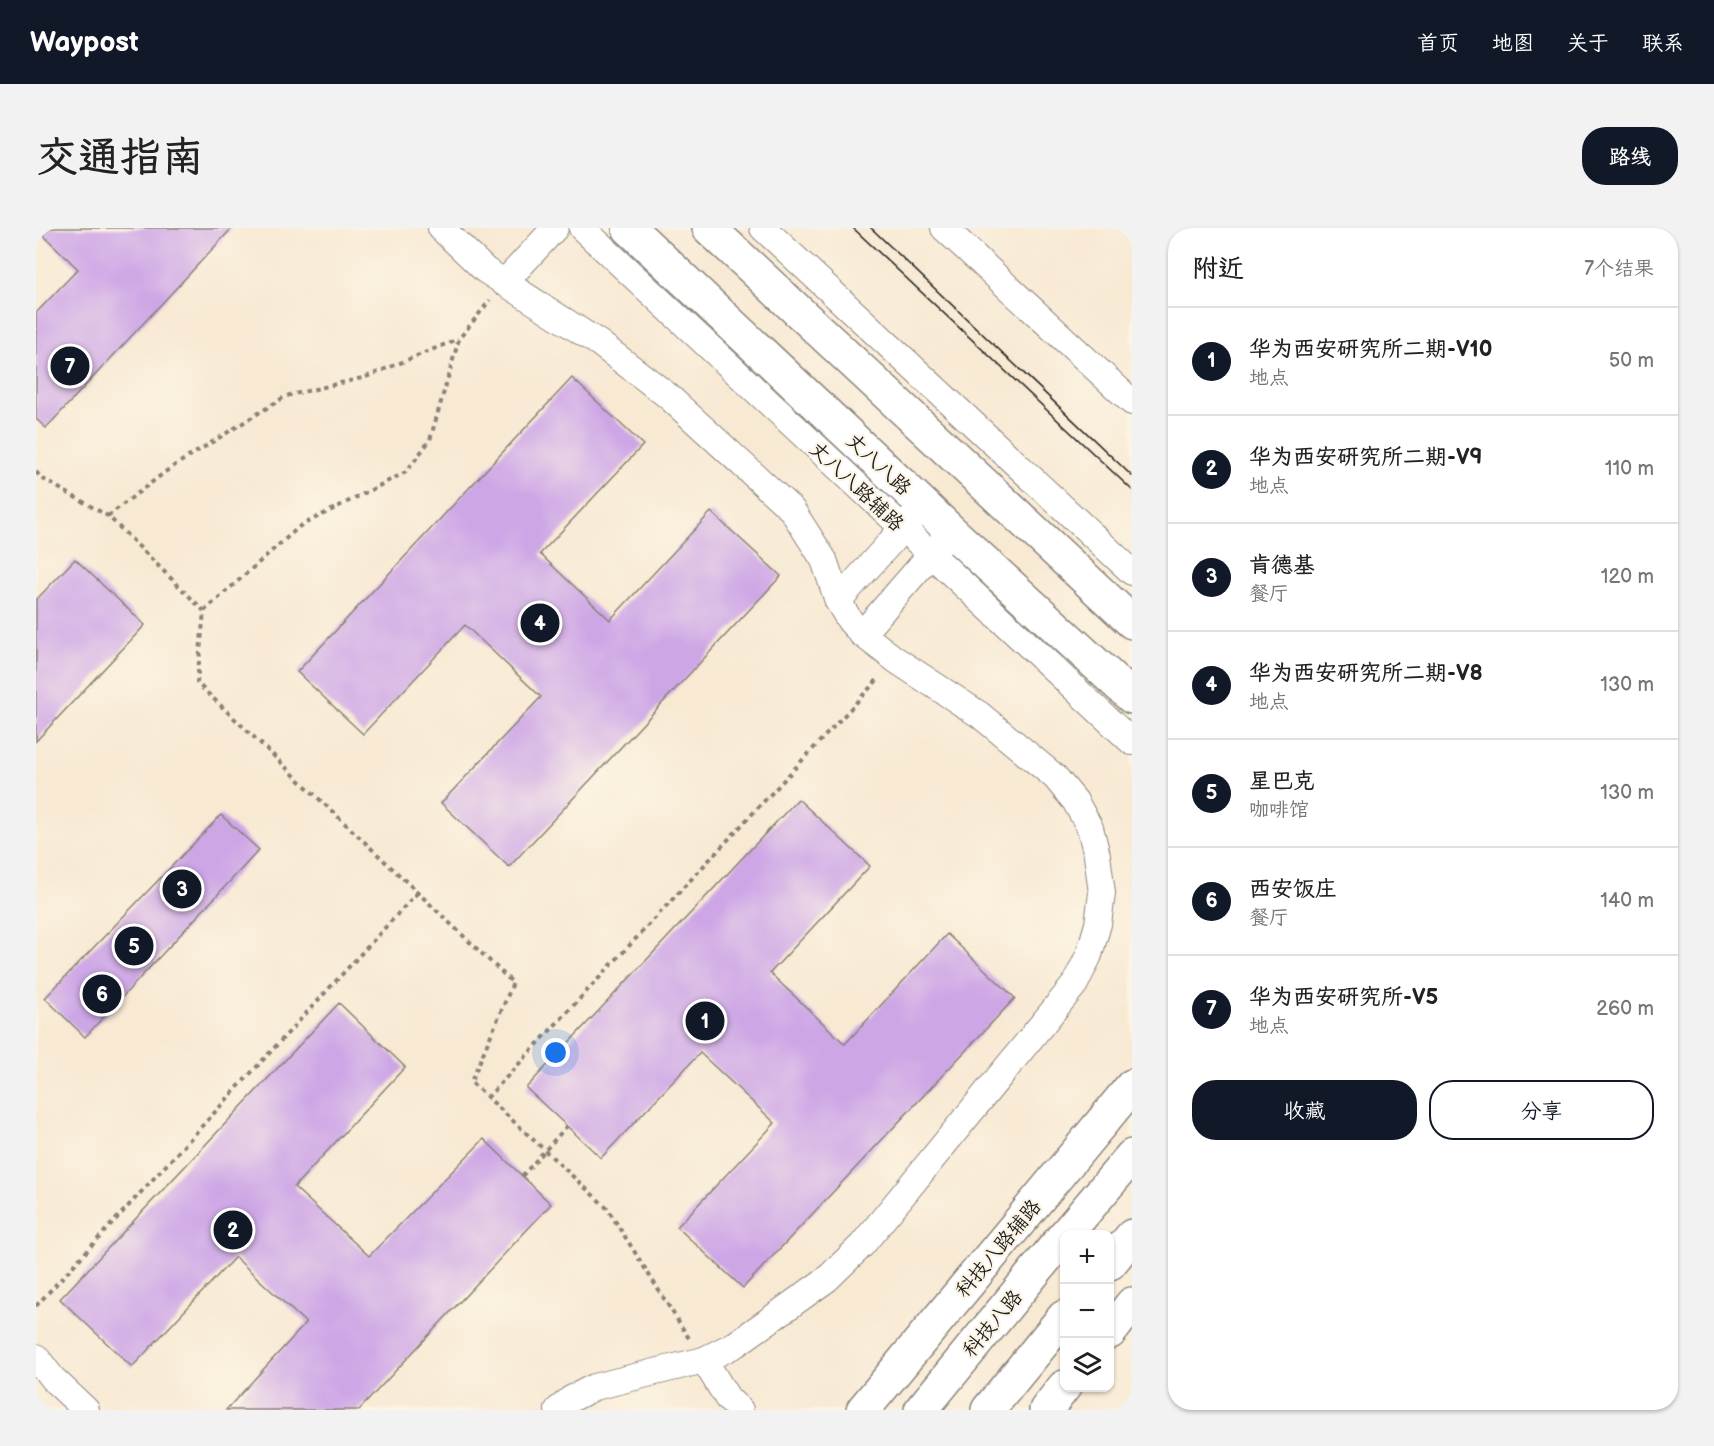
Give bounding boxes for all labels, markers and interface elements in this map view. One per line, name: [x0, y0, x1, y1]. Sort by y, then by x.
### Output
text: Waypost: [30, 26, 139, 59]
text: 首页: [1417, 31, 1459, 56]
text: 地图: [1492, 31, 1534, 56]
text: 关于: [1567, 31, 1609, 56]
text: 联系: [1642, 31, 1684, 56]
button: 路线: [1582, 127, 1678, 185]
text: 交通指南: [36, 133, 204, 184]
text: 附近: [1192, 254, 1244, 285]
text: 7个结果: [1584, 257, 1654, 281]
text: 华为西安研究所二期-V10: [1249, 336, 1493, 363]
pin: 7: [51, 344, 90, 388]
text: 1: [1207, 349, 1216, 373]
text: 50 m: [1609, 349, 1654, 373]
text: 地点: [1249, 366, 1289, 390]
street label: 丈八八路: [841, 429, 916, 501]
street label: 丈八八路辅路: [804, 437, 909, 537]
text: 华为西安研究所二期-V9: [1249, 444, 1482, 471]
text: 2: [1206, 457, 1217, 481]
text: 110 m: [1605, 457, 1654, 481]
text: 地点: [1249, 474, 1289, 498]
text: 肯德基: [1249, 552, 1315, 579]
text: 3: [1206, 565, 1217, 589]
text: 120 m: [1601, 565, 1654, 589]
text: 餐厅: [1249, 582, 1289, 606]
pin: 4: [520, 600, 560, 646]
text: 华为西安研究所二期-V8: [1249, 660, 1483, 687]
text: 4: [1206, 673, 1217, 697]
text: 130 m: [1600, 673, 1654, 697]
text: 地点: [1249, 690, 1289, 714]
text: 星巴克: [1249, 768, 1315, 795]
text: 5: [1206, 781, 1217, 805]
text: 130 m: [1600, 781, 1654, 805]
text: 咖啡馆: [1249, 798, 1309, 822]
pin: 3: [162, 866, 202, 912]
text: 西安饭庄: [1249, 876, 1337, 903]
text: 6: [1205, 889, 1218, 913]
text: 140 m: [1600, 889, 1654, 913]
text: 餐厅: [1249, 906, 1289, 930]
pin: 5: [114, 924, 154, 968]
pin: 6: [82, 972, 122, 1017]
text: 华为西安研究所-V5: [1249, 984, 1438, 1011]
text: 7: [1206, 997, 1217, 1021]
text: 260 m: [1596, 997, 1654, 1021]
pin: 1: [686, 998, 724, 1044]
text: 地点: [1249, 1014, 1289, 1038]
your location: [541, 1038, 570, 1067]
button: 收藏: [1192, 1080, 1417, 1140]
button: 分享: [1429, 1080, 1654, 1140]
street label: 科技八路辅路: [951, 1194, 1047, 1302]
pin: 2: [214, 1208, 252, 1252]
map controls: [1060, 1230, 1114, 1392]
button: +: [1060, 1230, 1114, 1284]
button: −: [1060, 1284, 1114, 1338]
street label: 科技八路: [958, 1285, 1028, 1362]
button: layers: [1060, 1338, 1114, 1392]

